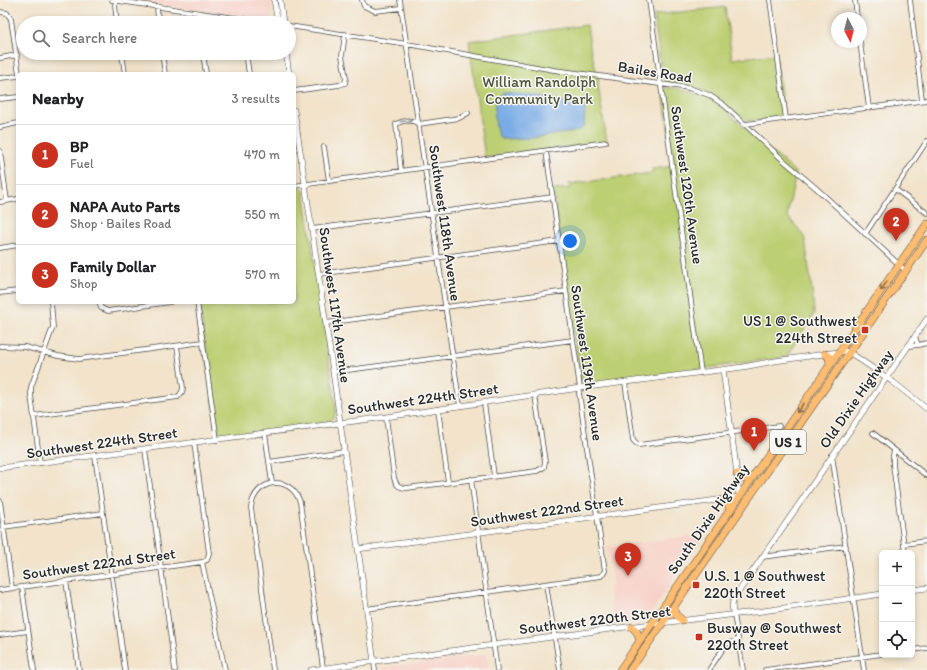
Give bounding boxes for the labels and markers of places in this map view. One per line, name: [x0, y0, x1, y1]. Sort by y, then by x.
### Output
pin: 2: [883, 208, 909, 241]
place label: US 1 @ Southwest 224th Street: [743, 312, 857, 347]
marker: US 1 @ Southwest 224th Street: [860, 325, 870, 335]
pin: 1: [741, 418, 767, 451]
pin: 3: [615, 543, 641, 576]
place label: U.S. 1 @ Southwest 220th Street: [704, 567, 826, 602]
marker: U.S. 1 @ Southwest 220th Street: [691, 580, 701, 590]
place label: Busway @ Southwest 220th Street: [707, 619, 842, 654]
marker: Busway @ Southwest 220th Street: [694, 632, 704, 642]

